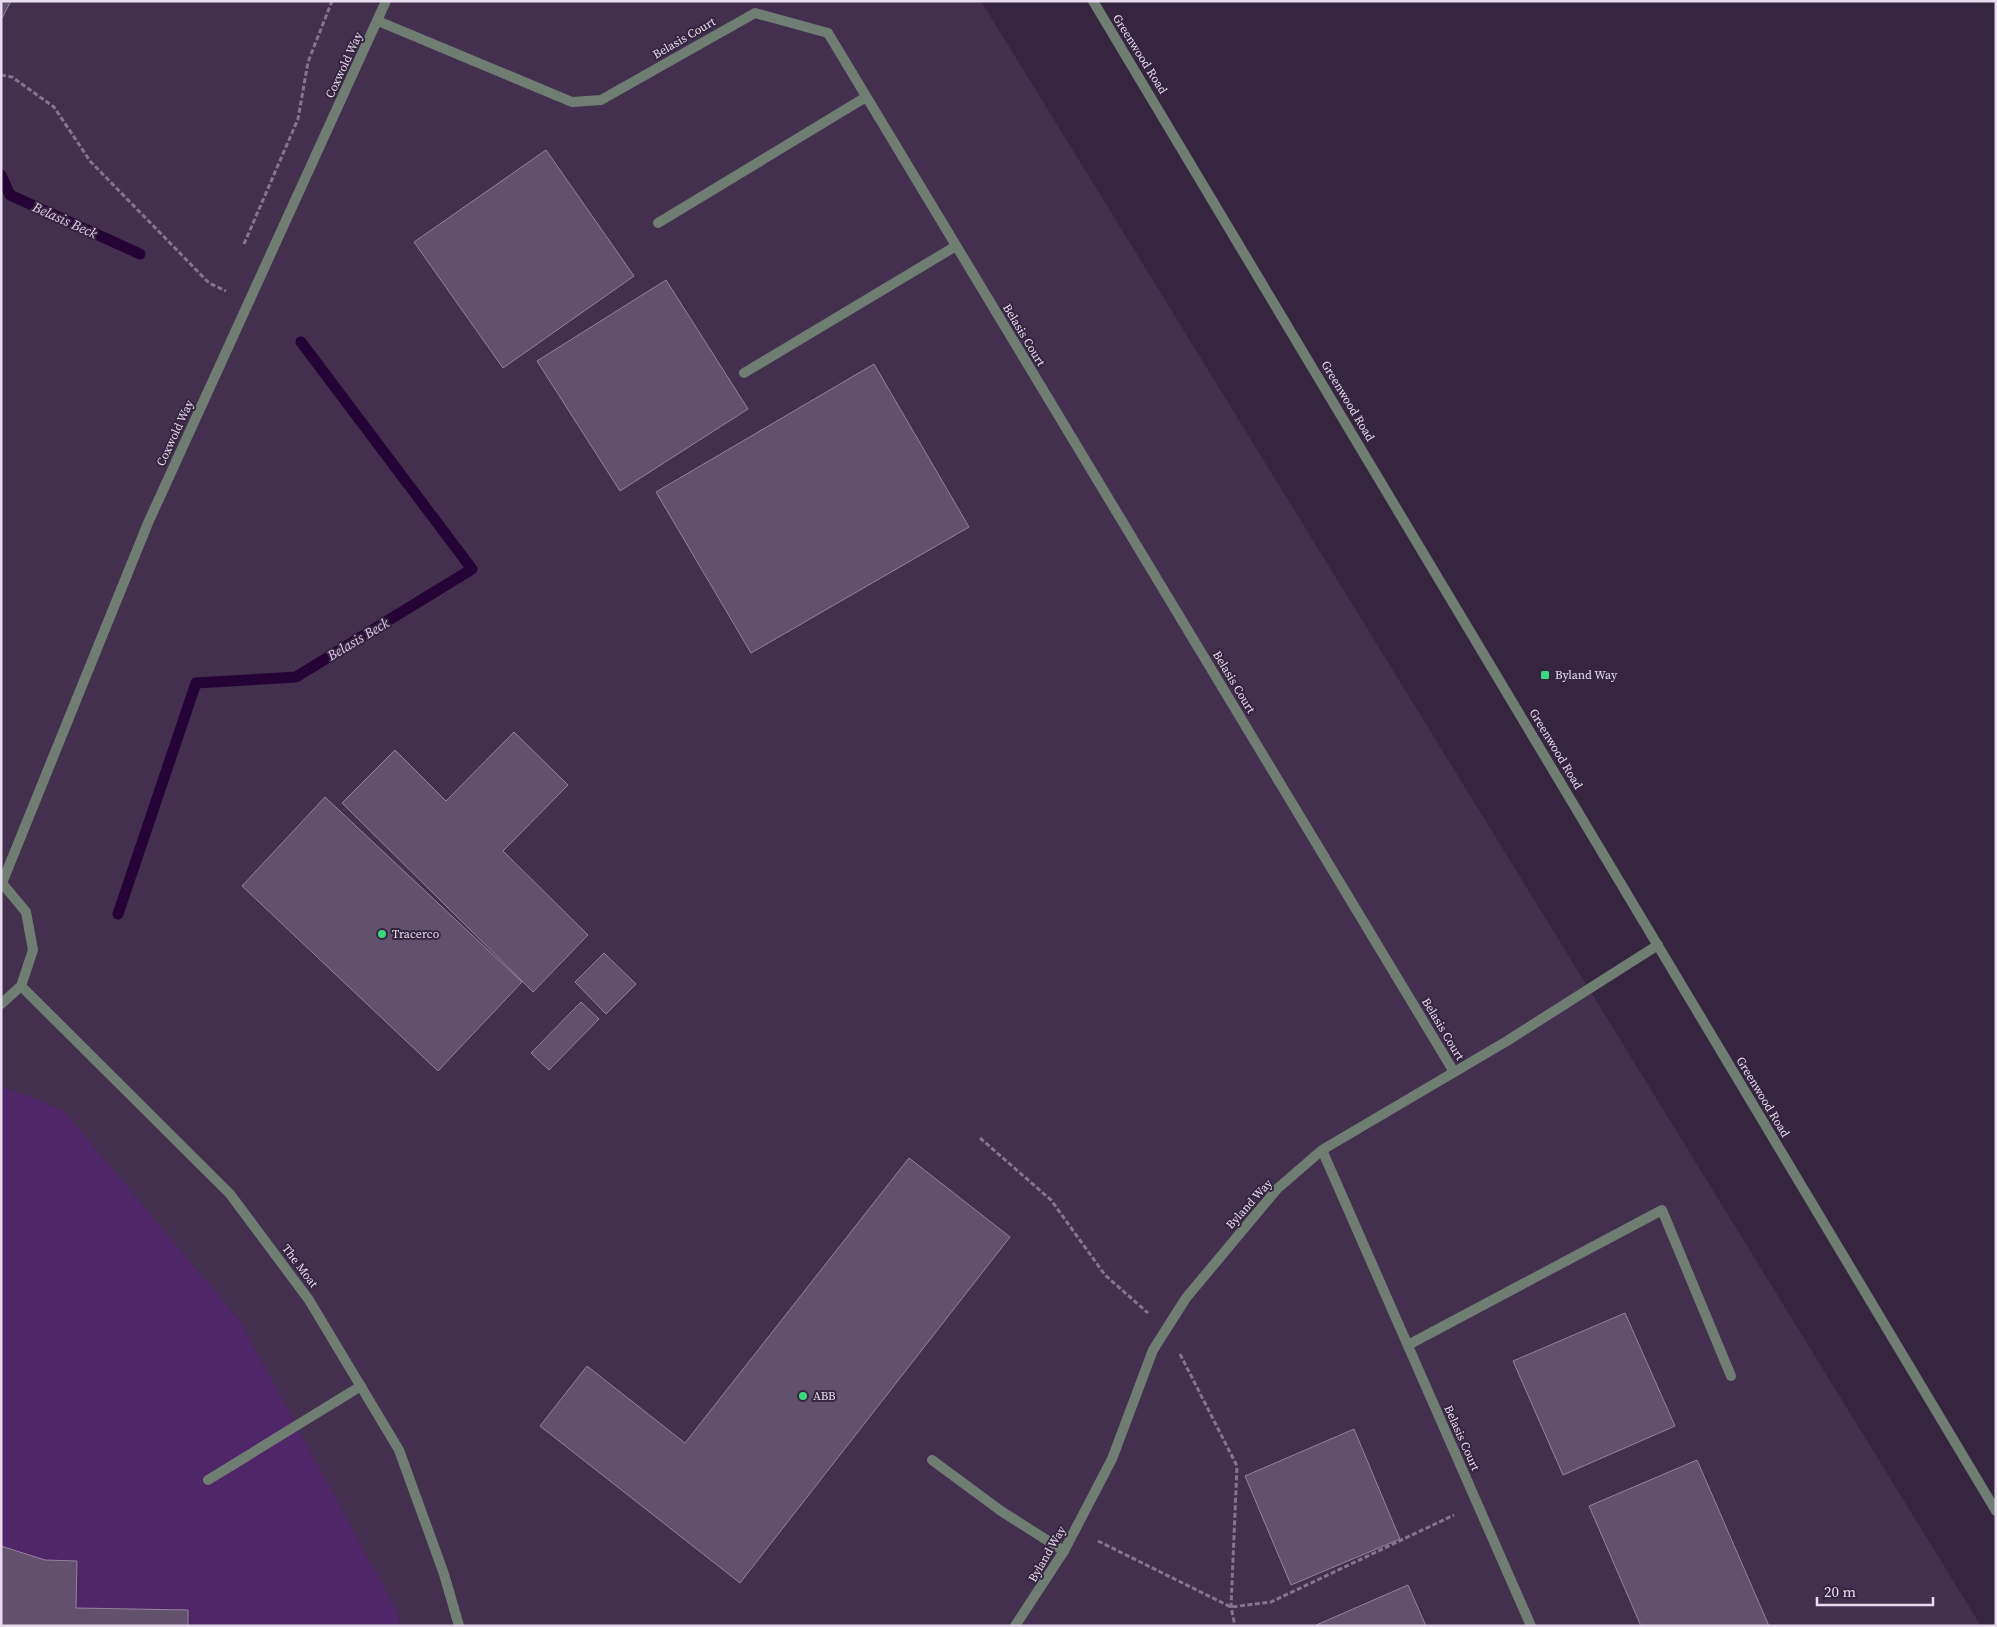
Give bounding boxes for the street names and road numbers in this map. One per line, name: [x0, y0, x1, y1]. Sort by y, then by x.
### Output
street label: Greenwood Road: [1109, 11, 1171, 97]
street label: Belasis Court: [650, 13, 718, 62]
street label: Coxwold Way: [322, 29, 367, 101]
street label: Belasis Court: [999, 301, 1049, 369]
street label: Greenwood Road: [1318, 358, 1378, 444]
street label: Coxwold Way: [153, 397, 198, 469]
street label: Belasis Court: [1209, 648, 1259, 716]
street label: Greenwood Road: [1526, 706, 1586, 792]
street label: Belasis Court: [1418, 995, 1468, 1063]
street label: Greenwood Road: [1733, 1054, 1793, 1140]
street label: Byland Way: [1222, 1175, 1276, 1232]
street label: The Moat: [278, 1241, 322, 1291]
street label: Belasis Court: [1440, 1403, 1484, 1473]
street label: Byland Way: [1025, 1522, 1070, 1585]

